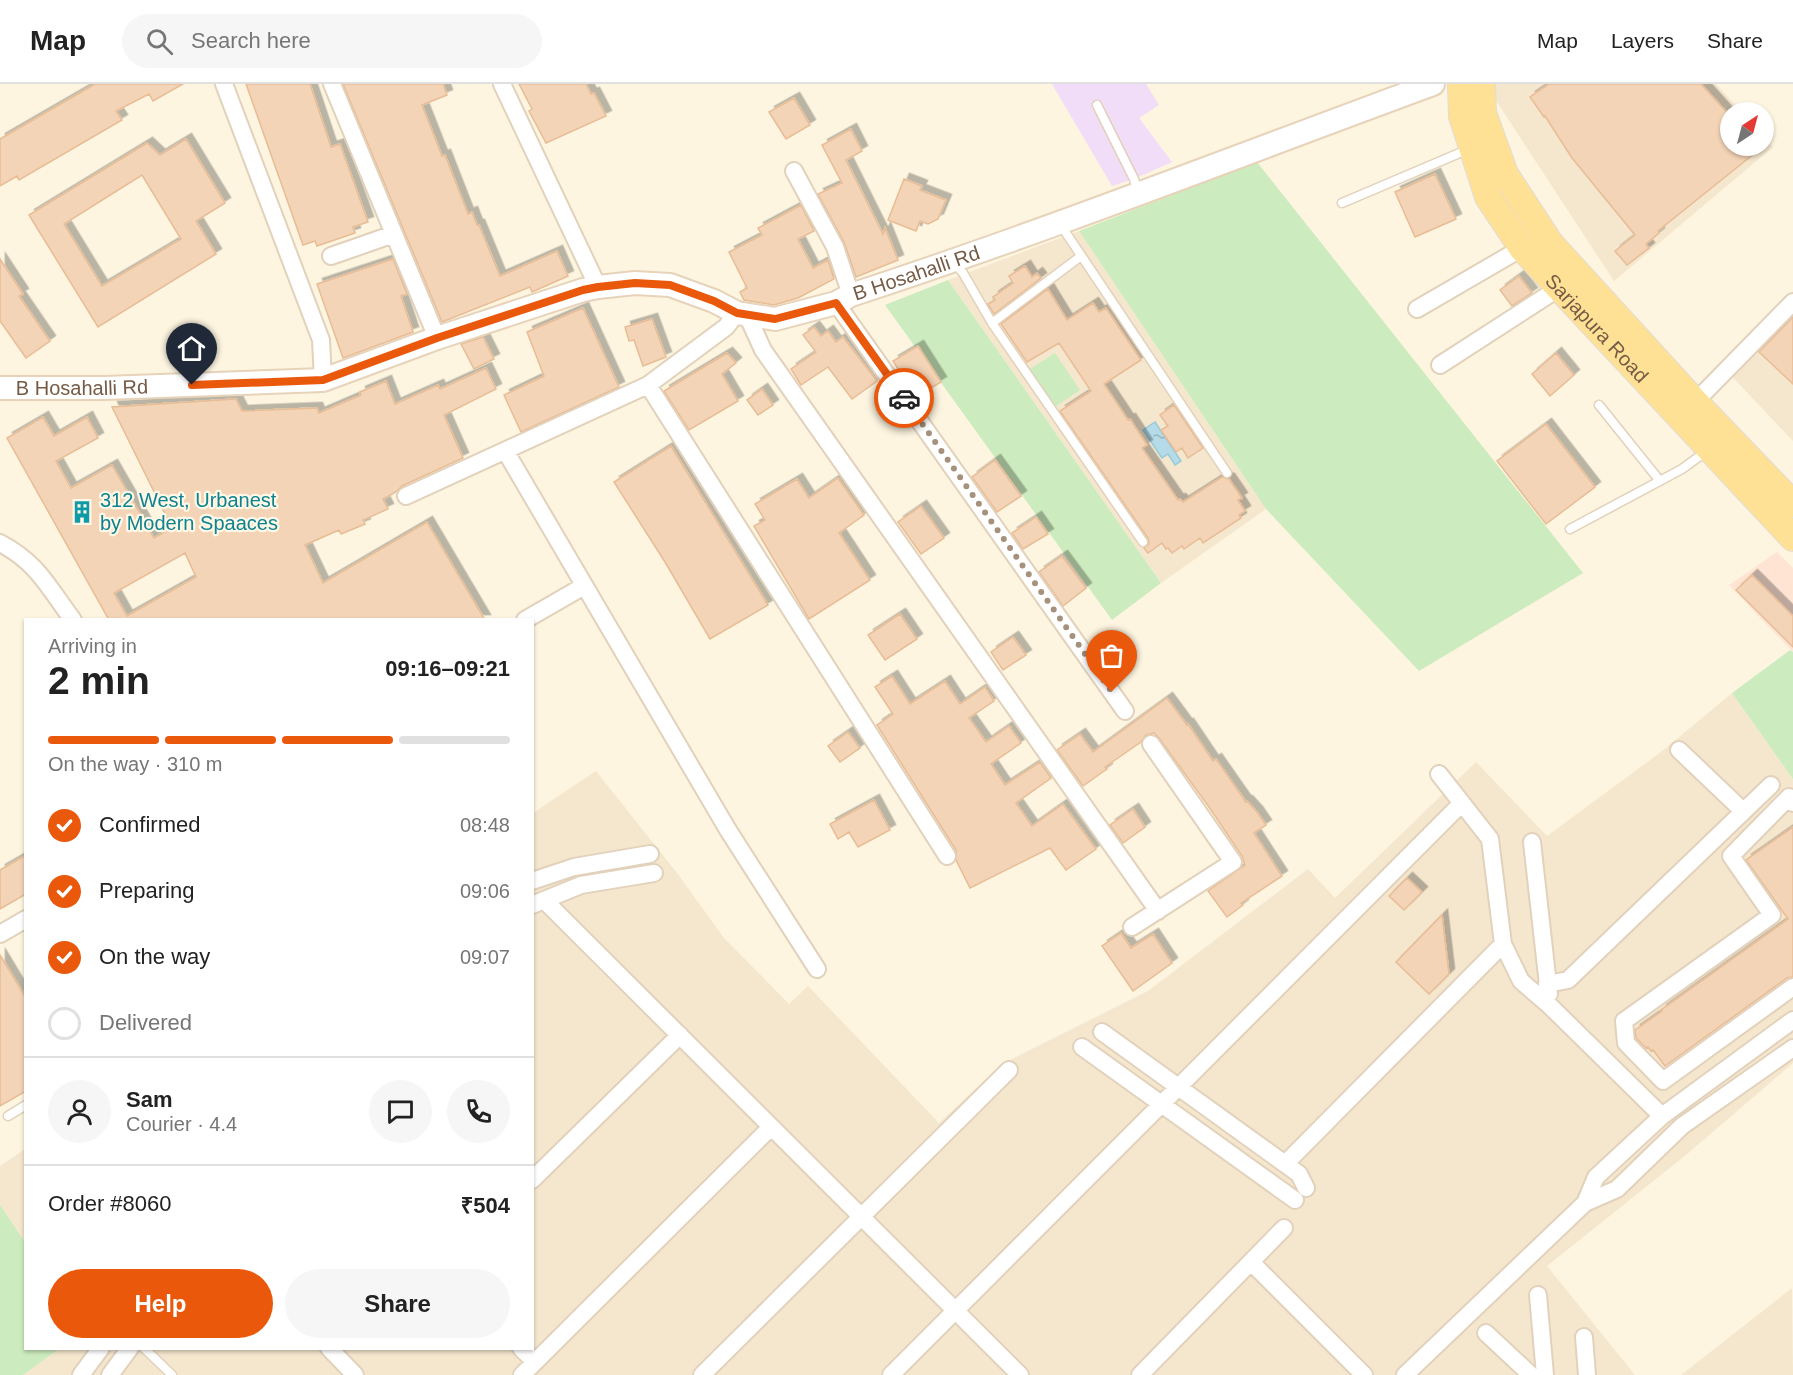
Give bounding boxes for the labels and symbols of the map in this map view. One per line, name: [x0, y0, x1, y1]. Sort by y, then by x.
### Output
north arrow: [1720, 102, 1774, 156]
street label: B Hosahalli Rd: [850, 241, 982, 305]
street label: Sarjapura Road: [1541, 269, 1653, 387]
pin: [166, 323, 217, 385]
courier: [874, 368, 934, 428]
street label: B Hosahalli Rd: [16, 375, 149, 399]
place label: 312 West, Urbanest by Modern Spaaces: [100, 489, 278, 534]
building icon: 312 West, Urbanest by Modern Spaaces: [69, 499, 95, 525]
pin: [1086, 630, 1137, 692]

